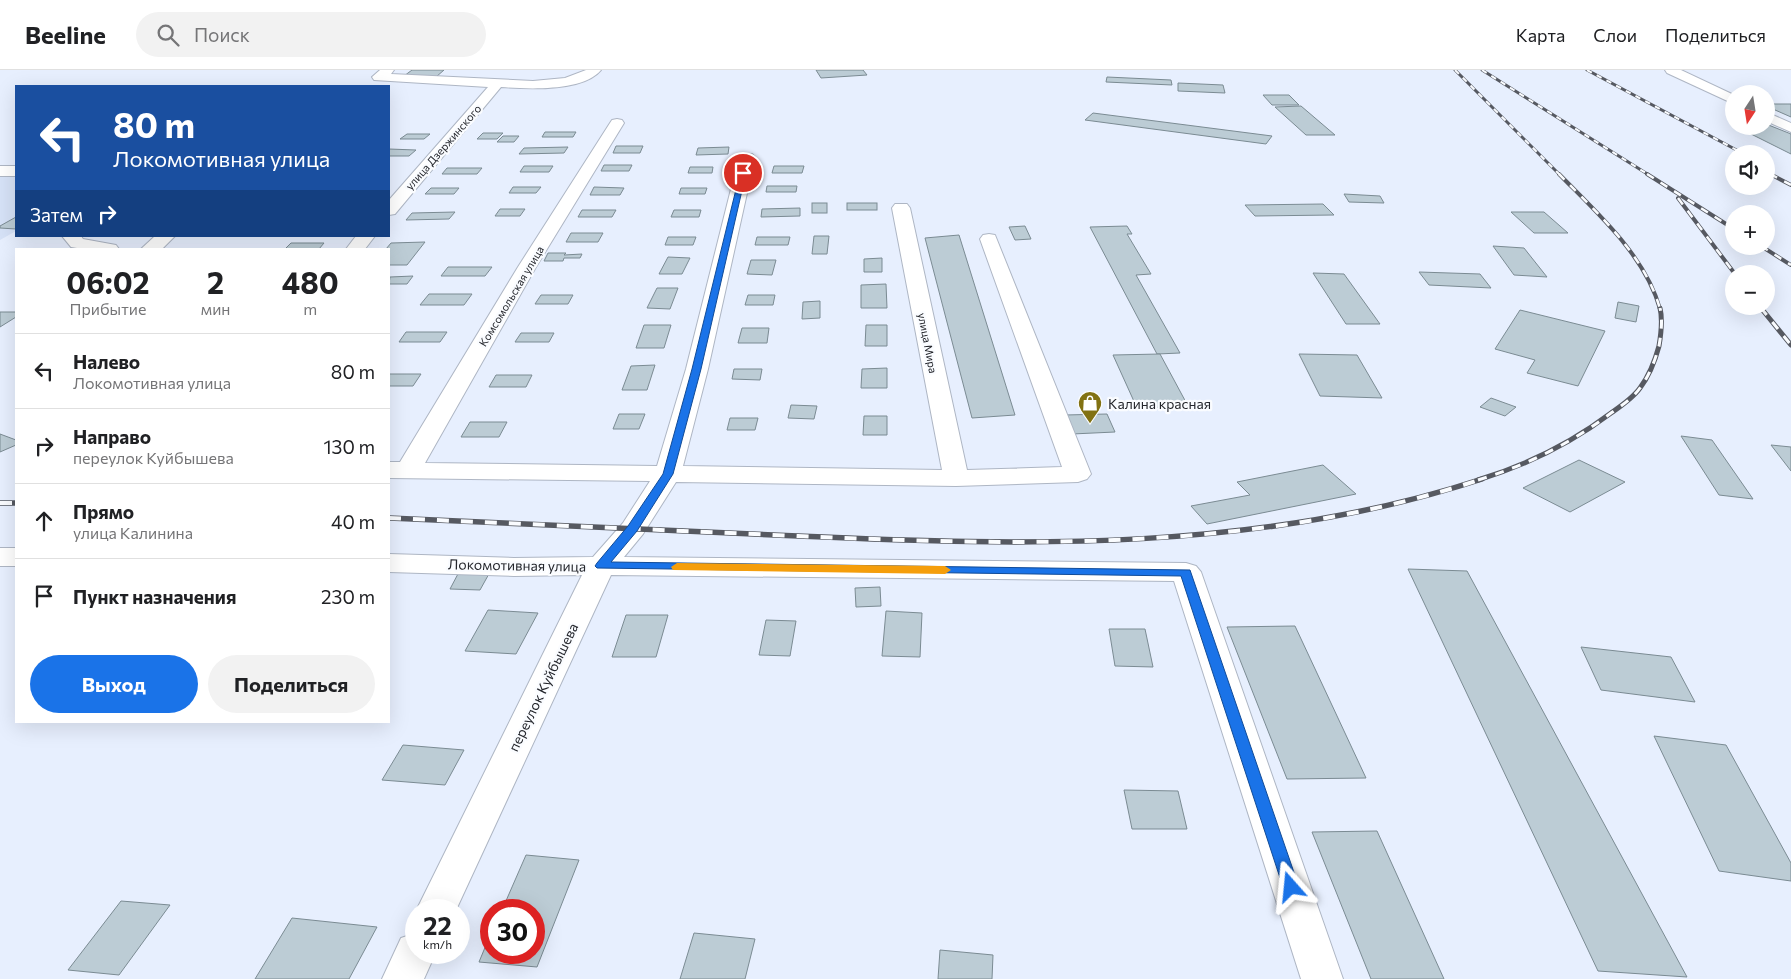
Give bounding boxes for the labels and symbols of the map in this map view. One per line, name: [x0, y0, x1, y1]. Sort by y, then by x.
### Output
north arrow: [1725, 85, 1775, 135]
street label: улица Дзержинского: [403, 102, 484, 192]
pin: [722, 152, 764, 194]
street label: Комсомольская улица: [476, 244, 546, 348]
street label: улица Мира: [916, 312, 940, 374]
shop icon: Калина красная: [1077, 390, 1103, 424]
place label: Калина красная: [1108, 395, 1211, 412]
street label: Локомотивная улица: [448, 555, 586, 575]
street label: переулок Куйбышева: [505, 620, 581, 754]
position arrow: [1264, 860, 1316, 912]
speed limit sign: 30: [480, 899, 545, 964]

